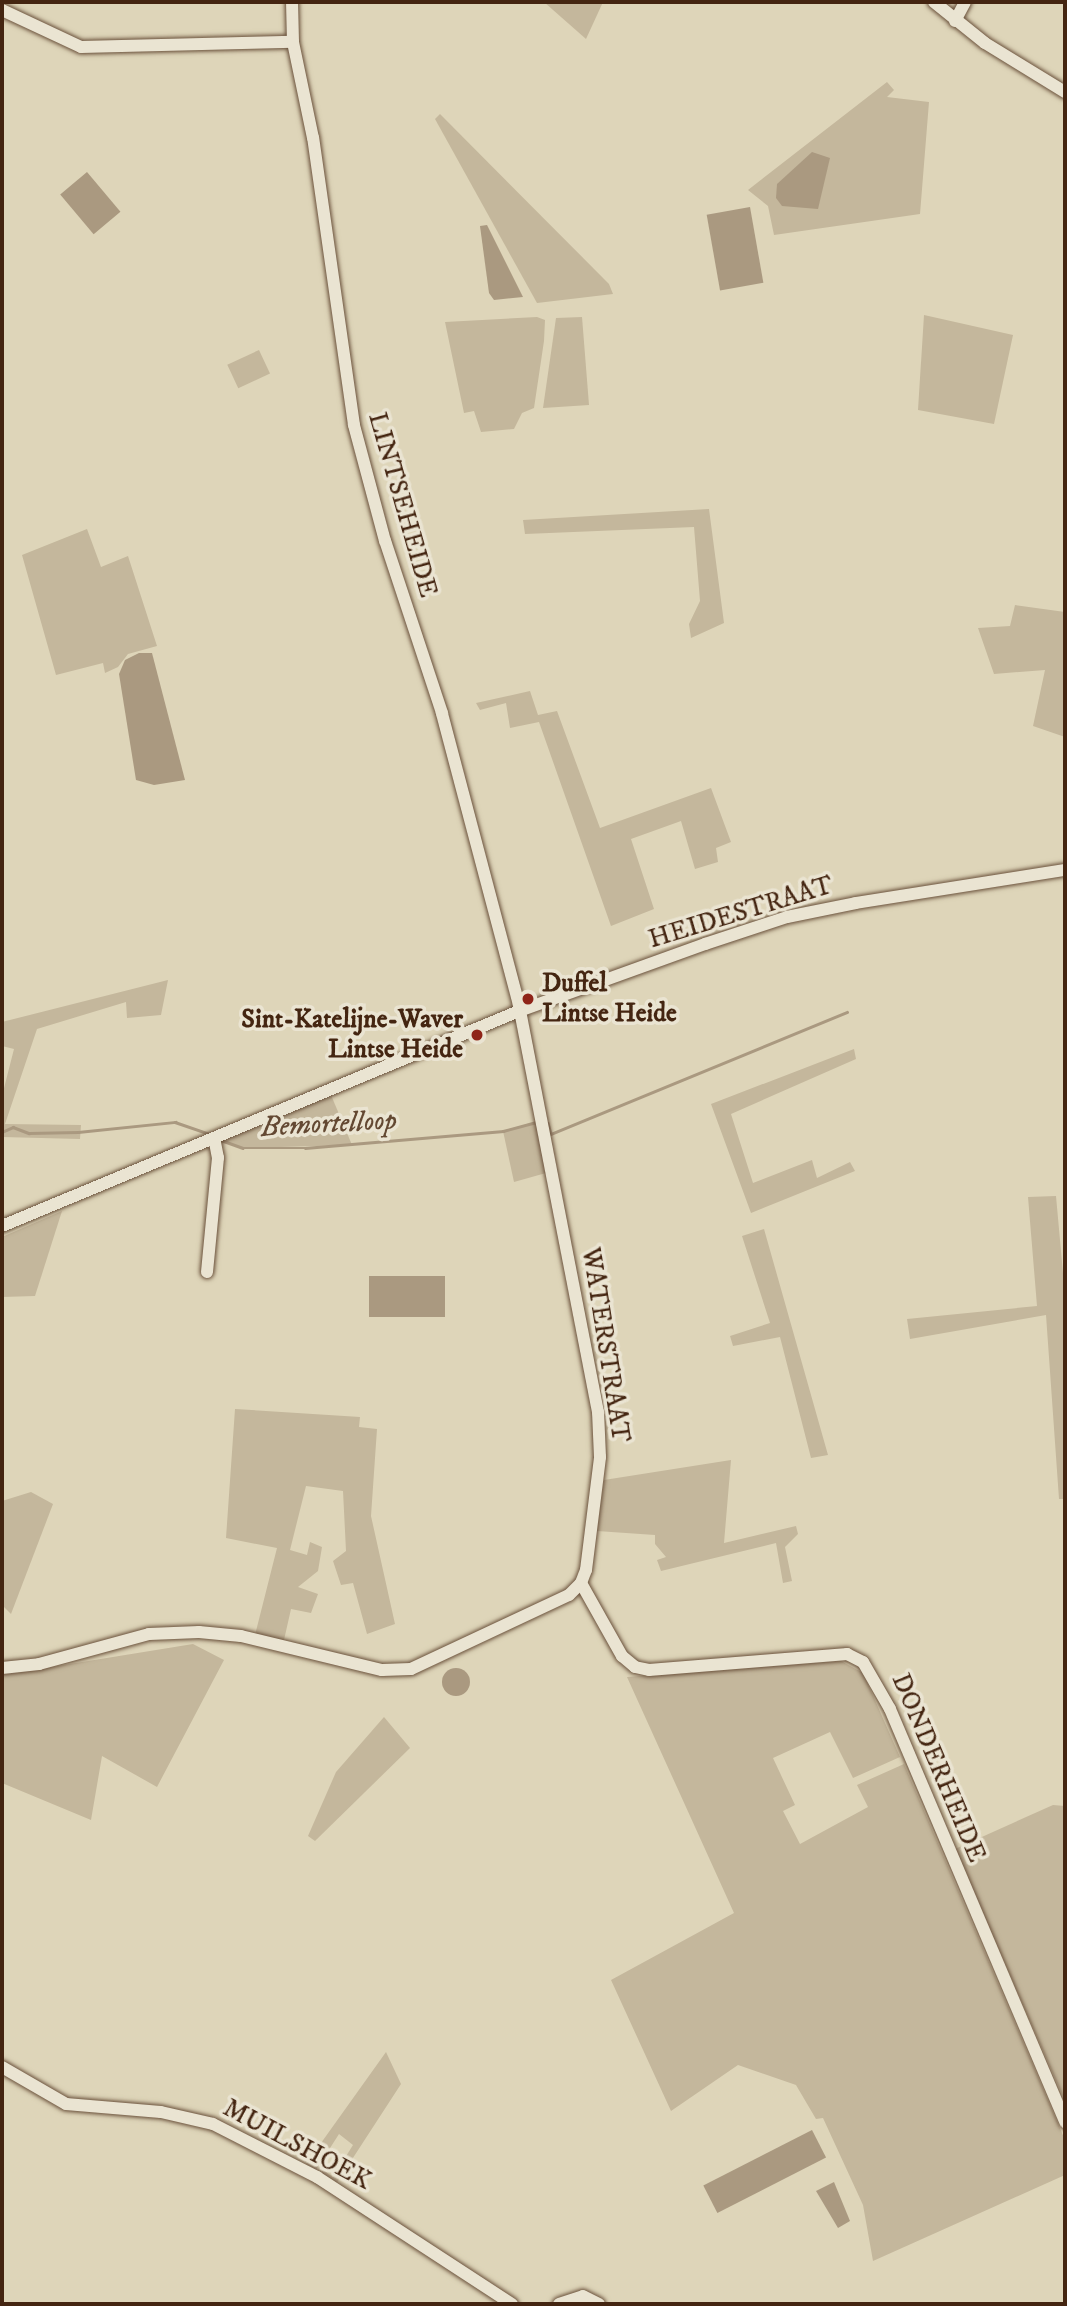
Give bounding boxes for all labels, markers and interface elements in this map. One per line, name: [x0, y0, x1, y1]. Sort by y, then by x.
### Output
street label: LINTSEHEIDE: [361, 409, 443, 601]
street label: HEIDESTRAAT: [645, 870, 837, 956]
place label: Duffel Lintse Heide: [542, 968, 677, 1030]
marker: Duffel Lintse Heide: [520, 991, 536, 1007]
place label: Sint-Katelijne-Waver Lintse Heide: [241, 1004, 463, 1066]
marker: Sint-Katelijne-Waver Lintse Heide: [469, 1027, 485, 1043]
water label: Bemortelloop: [260, 1104, 398, 1144]
street label: WATERSTRAAT: [574, 1245, 636, 1445]
street label: DONDERHEIDE: [884, 1669, 992, 1867]
street label: MUILSHOEK: [218, 2093, 376, 2197]

